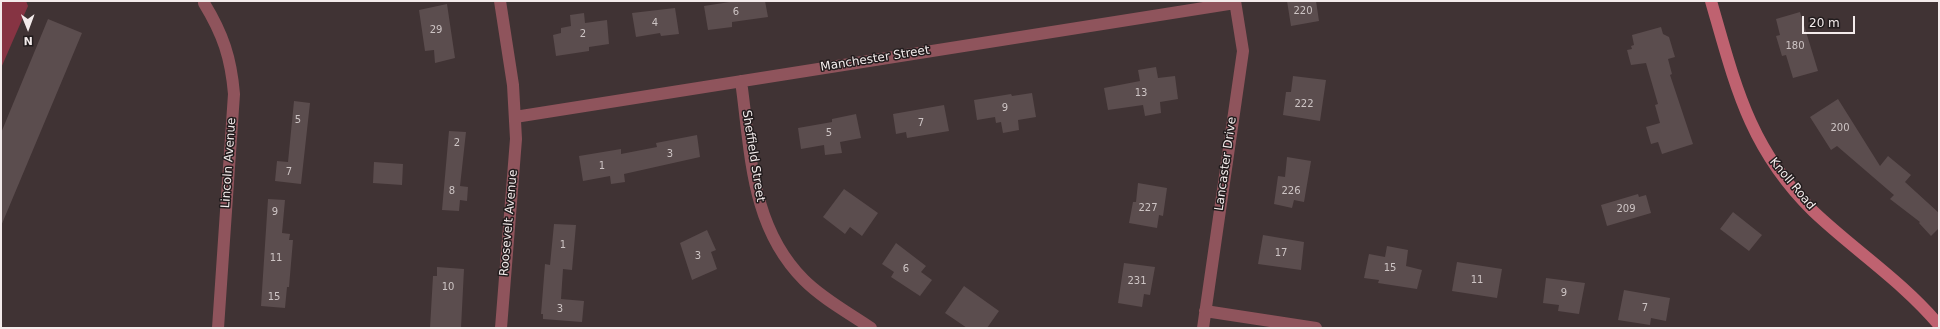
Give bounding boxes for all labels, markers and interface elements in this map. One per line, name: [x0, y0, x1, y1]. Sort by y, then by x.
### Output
house number: 220: [1293, 5, 1313, 17]
house number: 6: [733, 6, 739, 18]
north arrow: [8, 8, 48, 48]
scale bar: [1804, 8, 1857, 34]
text: 20 m: [1809, 16, 1840, 30]
house number: 4: [652, 17, 658, 29]
house number: 29: [430, 24, 442, 36]
house number: 2: [580, 28, 586, 40]
text: N: [23, 34, 33, 47]
house number: 180: [1785, 40, 1805, 52]
street label: Manchester Street: [819, 43, 931, 75]
house number: 13: [1135, 87, 1147, 99]
house number: 222: [1294, 98, 1314, 110]
house number: 9: [1002, 102, 1008, 114]
street label: Sheffield Street: [739, 109, 767, 203]
house number: 5: [295, 114, 301, 126]
street label: Lancaster Drive: [1212, 116, 1240, 212]
street label: Lincoln Avenue: [219, 117, 239, 209]
house number: 7: [918, 117, 924, 129]
house number: 200: [1830, 122, 1850, 134]
house number: 5: [826, 127, 832, 139]
house number: 2: [454, 137, 460, 149]
house number: 3: [667, 148, 673, 160]
street label: Knoll Road: [1766, 155, 1818, 213]
house number: 1: [599, 160, 605, 172]
house number: 7: [286, 166, 292, 178]
street label: Roosevelt Avenue: [497, 169, 521, 277]
house number: 8: [449, 185, 455, 197]
house number: 226: [1281, 185, 1301, 197]
house number: 227: [1138, 202, 1158, 214]
house number: 209: [1616, 203, 1636, 215]
house number: 9: [272, 206, 278, 218]
house number: 1: [560, 239, 566, 251]
house number: 17: [1275, 247, 1287, 259]
house number: 3: [695, 250, 701, 262]
house number: 11: [270, 252, 282, 264]
house number: 15: [1384, 262, 1396, 274]
house number: 6: [903, 263, 909, 275]
house number: 11: [1471, 274, 1483, 286]
house number: 231: [1127, 275, 1147, 287]
house number: 10: [442, 281, 454, 293]
house number: 9: [1561, 287, 1567, 299]
house number: 15: [268, 291, 280, 303]
house number: 7: [1642, 302, 1648, 314]
house number: 3: [557, 303, 563, 315]

